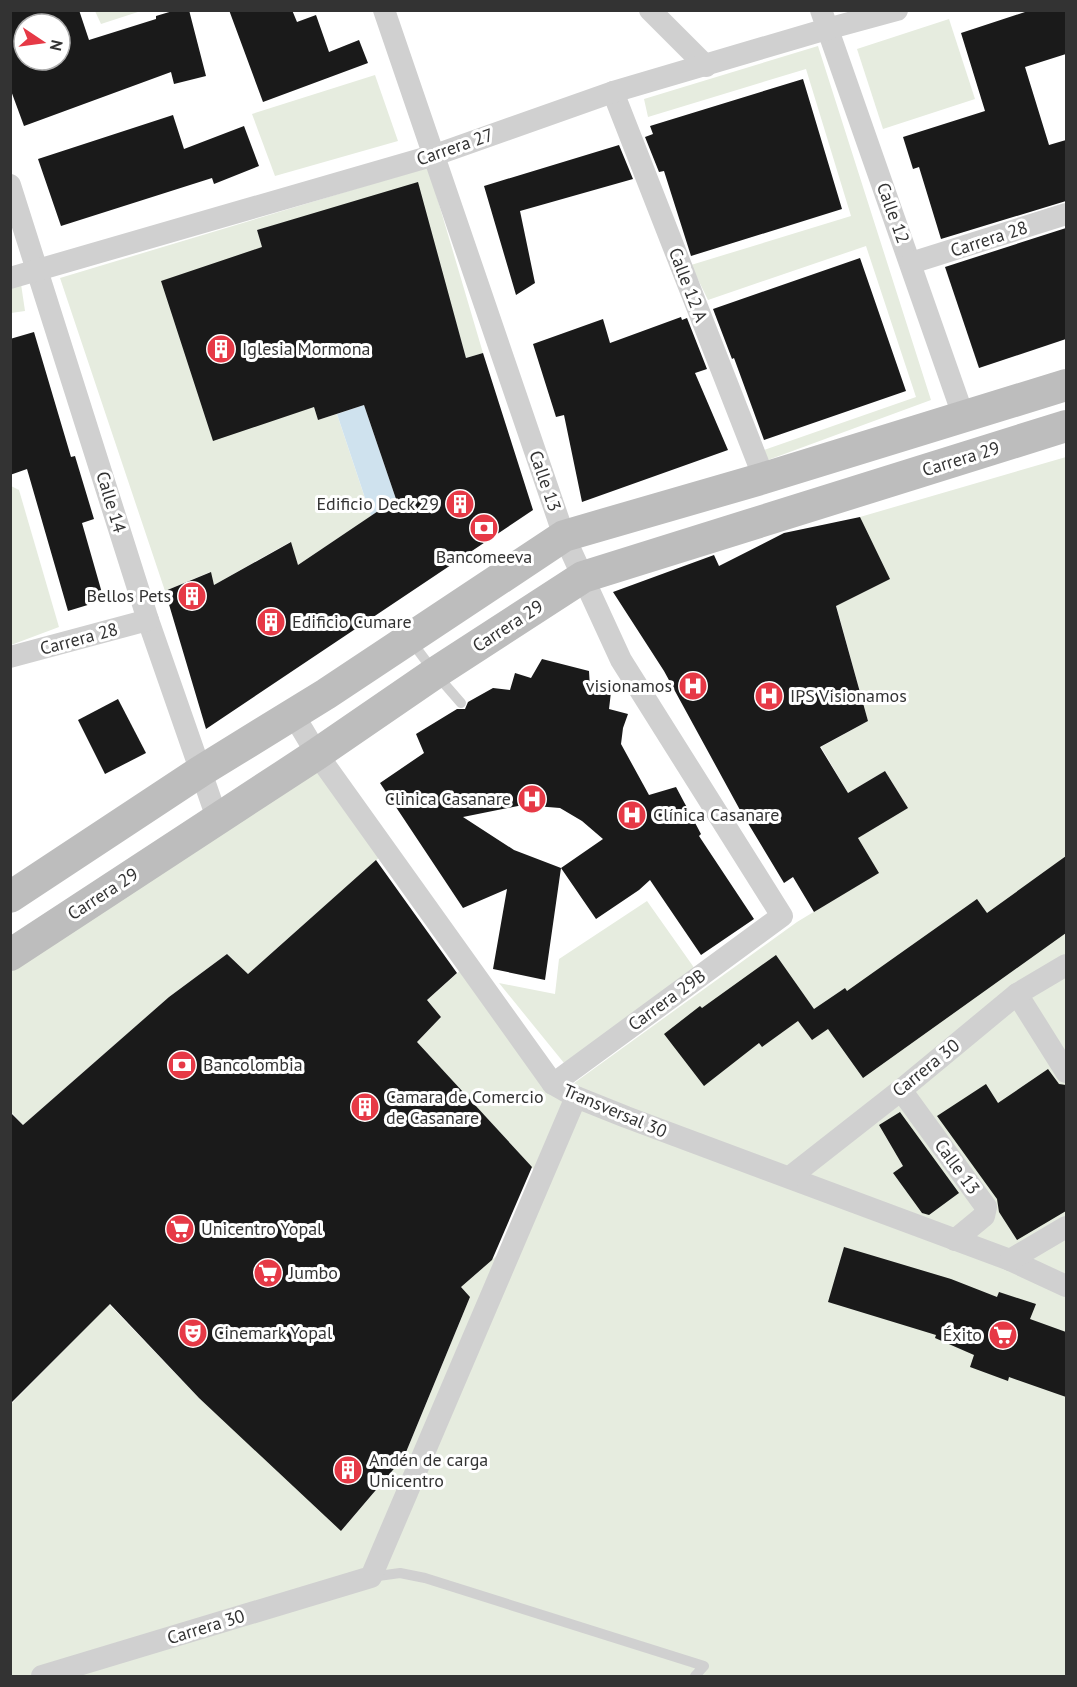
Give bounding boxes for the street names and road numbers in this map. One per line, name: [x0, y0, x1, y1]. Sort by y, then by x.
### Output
street label: Carrera 27: [413, 123, 496, 170]
street label: Calle 12: [872, 179, 915, 246]
street label: Carrera 28: [947, 215, 1030, 262]
street label: Calle 12 A: [664, 244, 713, 326]
street label: Carrera 29: [919, 436, 1002, 481]
street label: Calle 13: [524, 447, 567, 514]
street label: Calle 14: [91, 468, 132, 536]
street label: Carrera 29: [468, 594, 547, 657]
street label: Carrera 28: [37, 617, 120, 660]
street label: Carrera 29: [63, 862, 142, 925]
street label: Carrera 29B: [623, 964, 710, 1035]
street label: Carrera 30: [887, 1033, 964, 1102]
street label: Transversal 30: [560, 1078, 671, 1143]
street label: Calle 13: [930, 1134, 985, 1199]
street label: Carrera 30: [164, 1604, 248, 1649]

